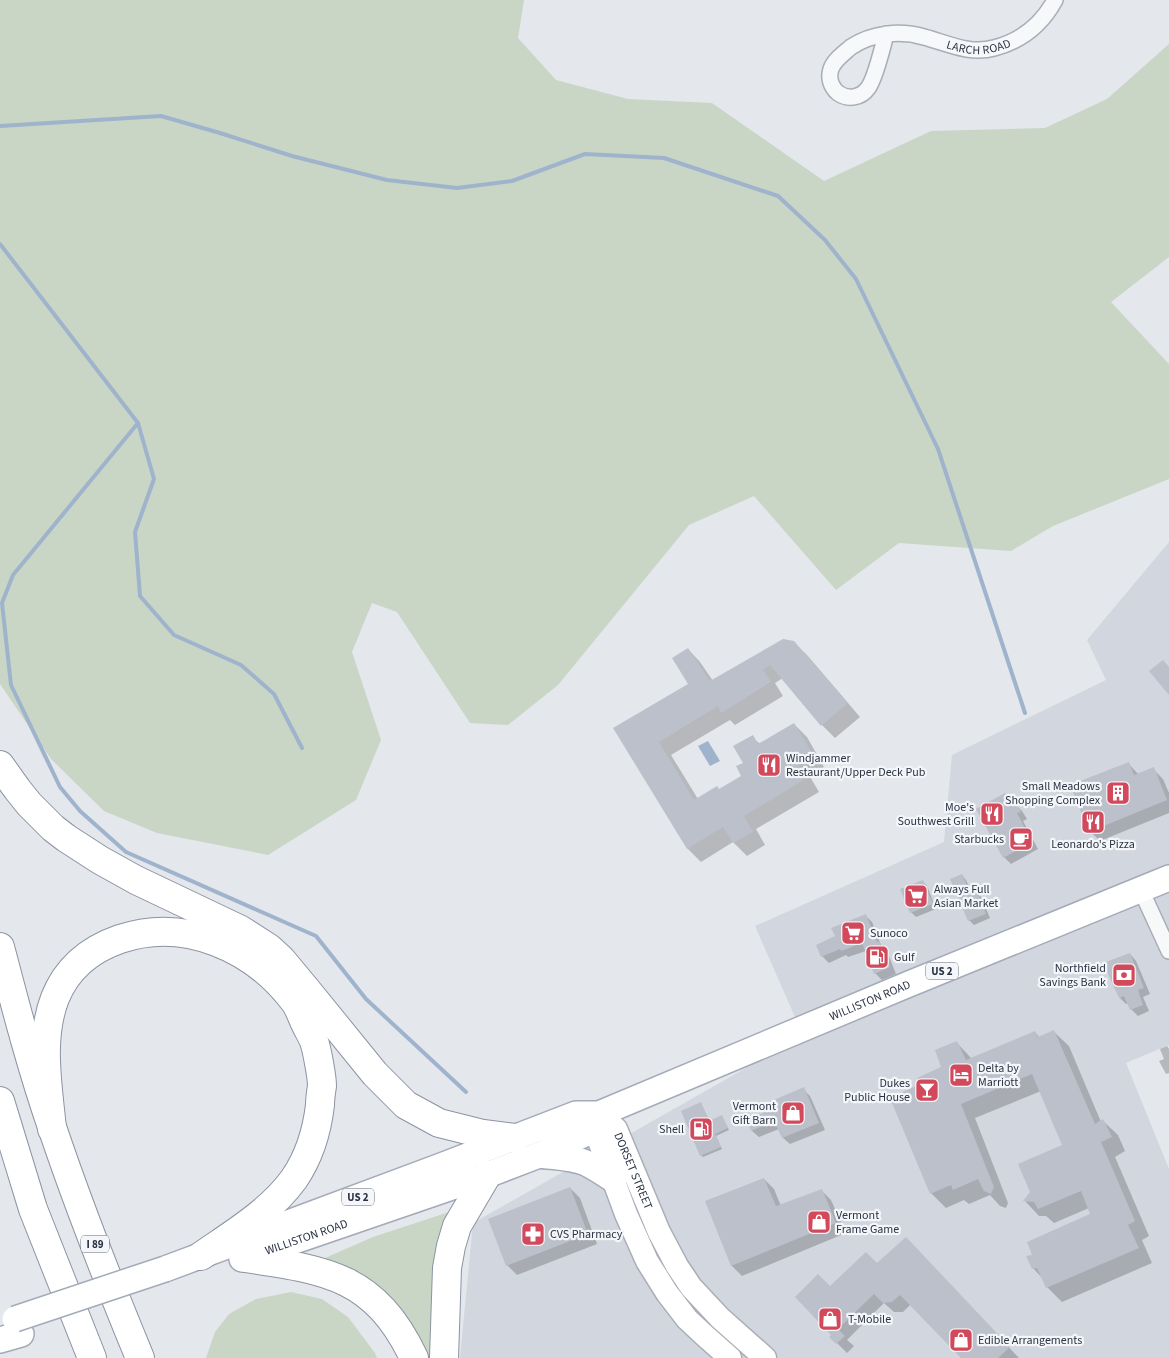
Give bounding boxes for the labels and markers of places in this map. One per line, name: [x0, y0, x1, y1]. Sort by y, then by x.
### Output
place label: Windjammer Restaurant/Upper Deck Pub: [786, 750, 926, 781]
restaurant icon: Windjammer Restaurant/Upper Deck Pub: [756, 752, 782, 778]
place label: Small Meadows Shopping Complex: [1005, 778, 1101, 809]
building icon: Small Meadows Shopping Complex: [1105, 780, 1131, 806]
place label: Moe's Southwest Grill: [898, 799, 974, 830]
restaurant icon: Moe's Southwest Grill: [979, 801, 1005, 827]
restaurant icon: Leonardo's Pizza: [1080, 809, 1106, 835]
cafe icon: Starbucks: [1008, 826, 1034, 852]
place label: Starbucks: [954, 831, 1004, 848]
place label: Leonardo's Pizza: [1051, 836, 1135, 853]
place label: Always Full Asian Market: [934, 881, 998, 912]
supermarket icon: Always Full Asian Market: [903, 883, 929, 909]
supermarket icon: Sunoco: [840, 920, 866, 946]
place label: Sunoco: [870, 925, 908, 942]
fuel station icon: Gulf: [864, 944, 890, 970]
place label: Gulf: [894, 949, 915, 966]
place label: Northfield Savings Bank: [1039, 960, 1106, 991]
bank icon: Northfield Savings Bank: [1111, 962, 1137, 988]
place label: Delta by Marriott: [978, 1060, 1019, 1091]
hotel icon: Delta by Marriott: [948, 1062, 974, 1088]
place label: Dukes Public House: [844, 1075, 910, 1106]
bar icon: Dukes Public House: [914, 1077, 940, 1103]
place label: Vermont Gift Barn: [732, 1098, 776, 1129]
shop icon: Vermont Gift Barn: [780, 1100, 806, 1126]
fuel station icon: Shell: [688, 1116, 714, 1142]
place label: Shell: [659, 1121, 684, 1138]
place label: Vermont Frame Game: [836, 1207, 899, 1238]
shop icon: Vermont Frame Game: [806, 1209, 832, 1235]
pharmacy icon: CVS Pharmacy: [520, 1221, 546, 1247]
place label: CVS Pharmacy: [550, 1226, 623, 1243]
shop icon: T-Mobile: [817, 1306, 843, 1332]
place label: T-Mobile: [848, 1311, 891, 1328]
shop icon: Edible Arrangements: [948, 1327, 974, 1353]
place label: Edible Arrangements: [978, 1332, 1082, 1349]

